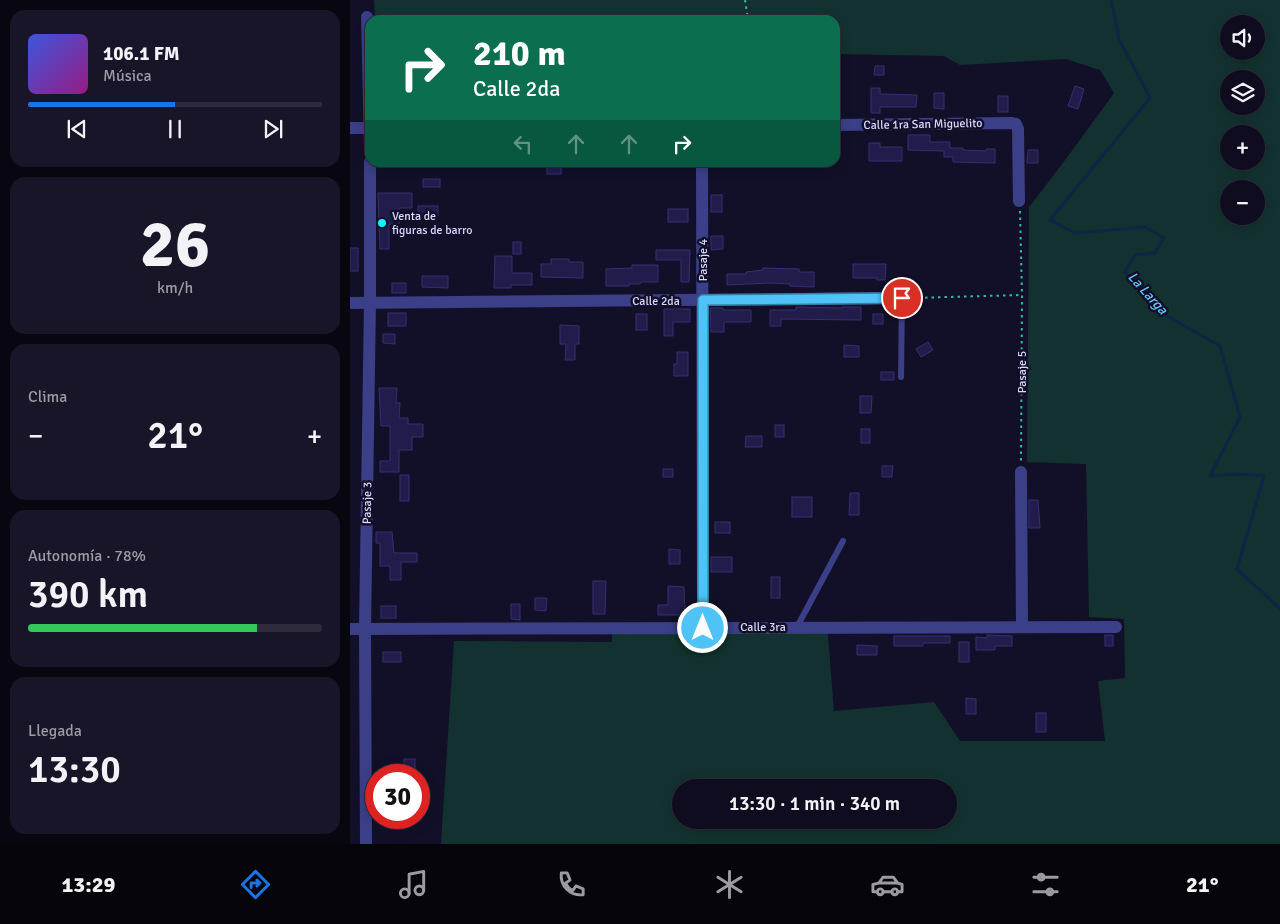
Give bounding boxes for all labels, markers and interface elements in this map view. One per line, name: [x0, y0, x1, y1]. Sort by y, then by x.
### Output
map controls: [1220, 15, 1265, 225]
button: sound: [1220, 15, 1265, 60]
text: 210 m: [473, 32, 566, 75]
icon: right: [390, 35, 455, 100]
text: 106.1 FM: [103, 42, 180, 66]
text: Música: [103, 66, 152, 86]
button: layers: [1220, 70, 1265, 115]
text: Calle 2da: [473, 75, 560, 102]
icon: previous: [63, 115, 91, 143]
icon: pause: [161, 115, 189, 143]
icon: next: [259, 115, 287, 143]
street label: Calle 1ra San Miguelito: [863, 116, 983, 133]
button: +: [1220, 125, 1265, 170]
icon: left: [509, 130, 537, 158]
icon: ahead: [562, 130, 590, 158]
icon: ahead: [615, 130, 643, 158]
icon: right: [668, 130, 696, 158]
button: −: [1220, 180, 1265, 225]
text: 26: [140, 205, 210, 285]
place label: Venta de figuras de barro: [392, 209, 472, 238]
marker: Venta de figuras de barro: [376, 217, 388, 229]
street label: Pasaje 4: [696, 238, 711, 281]
water label: La Larga: [1124, 269, 1172, 319]
pin: [881, 277, 923, 319]
text: km/h: [157, 278, 193, 298]
icon: arrive: [888, 284, 916, 312]
street label: Calle 2da: [632, 294, 680, 309]
street label: Pasaje 5: [1015, 351, 1030, 393]
text: Clima: [28, 387, 67, 407]
text: 21°: [147, 412, 203, 459]
text: −: [28, 419, 43, 453]
text: +: [307, 419, 322, 453]
street label: Pasaje 3: [360, 482, 375, 524]
text: Autonomía · 78%: [28, 546, 146, 566]
text: 390 km: [28, 571, 148, 618]
position arrow: [676, 601, 728, 653]
street label: Calle 3ra: [740, 620, 786, 635]
text: Llegada: [28, 721, 82, 741]
text: 13:30: [28, 746, 121, 793]
speed limit sign: 30: [365, 764, 430, 829]
text: 13:30 · 1 min · 340 m: [729, 792, 900, 816]
icon: directions: [238, 867, 273, 902]
icon: music: [396, 867, 431, 902]
icon: phone: [554, 867, 589, 902]
icon: climate: [712, 867, 747, 902]
icon: car: [870, 867, 905, 902]
icon: filters: [1028, 867, 1063, 902]
text: 13:29: [61, 871, 115, 898]
text: 21°: [1186, 871, 1218, 898]

